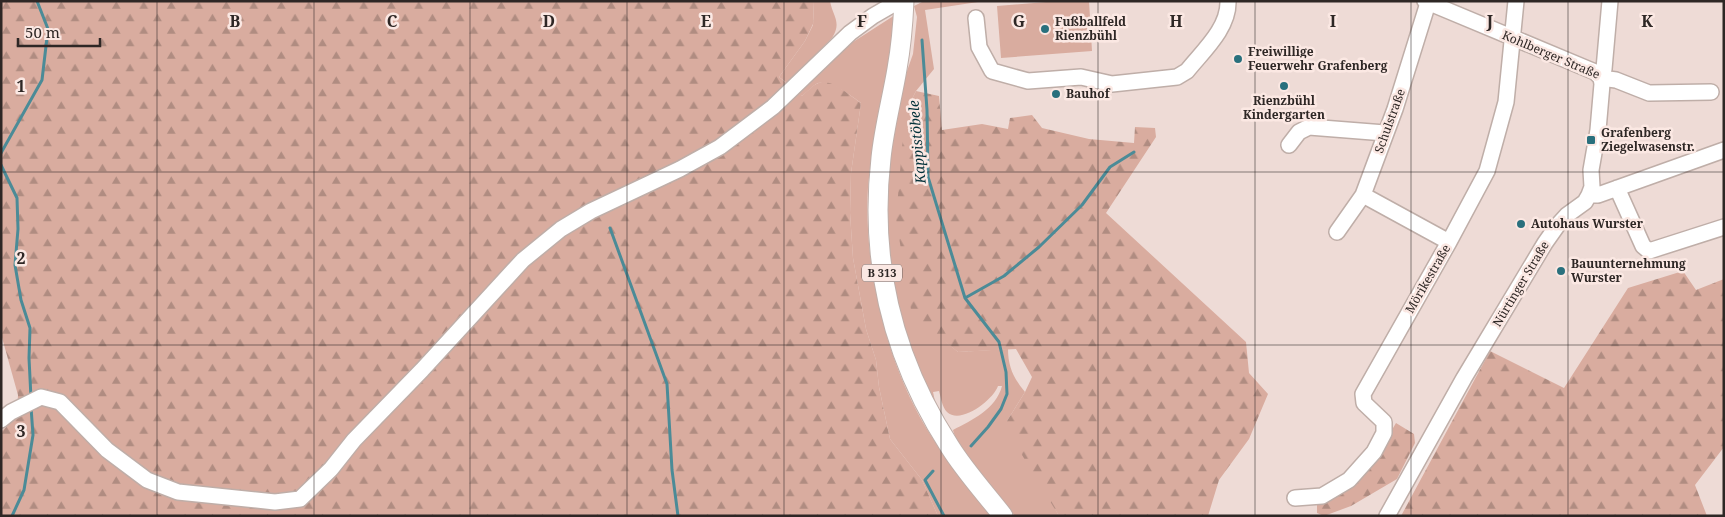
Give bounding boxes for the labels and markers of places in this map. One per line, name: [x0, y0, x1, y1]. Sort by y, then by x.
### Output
place label: Fußballfeld Rienzbühl: [1055, 13, 1126, 44]
marker: Fußballfeld Rienzbühl: [1039, 23, 1051, 35]
place label: Freiwillige Feuerwehr Grafenberg: [1248, 43, 1388, 74]
marker: Freiwillige Feuerwehr Grafenberg: [1232, 53, 1244, 65]
marker: Rienzbühl Kindergarten: [1278, 80, 1290, 92]
place label: Bauhof: [1066, 85, 1111, 102]
marker: Bauhof: [1050, 88, 1062, 100]
place label: Rienzbühl Kindergarten: [1243, 92, 1325, 123]
place label: Grafenberg Ziegelwasenstr.: [1601, 124, 1695, 155]
marker: Grafenberg Ziegelwasenstr.: [1585, 134, 1597, 146]
place label: Autohaus Wurster: [1531, 215, 1644, 232]
marker: Autohaus Wurster: [1515, 218, 1527, 230]
place label: Bauunternehmung Wurster: [1571, 255, 1686, 286]
marker: Bauunternehmung Wurster: [1555, 265, 1567, 277]

